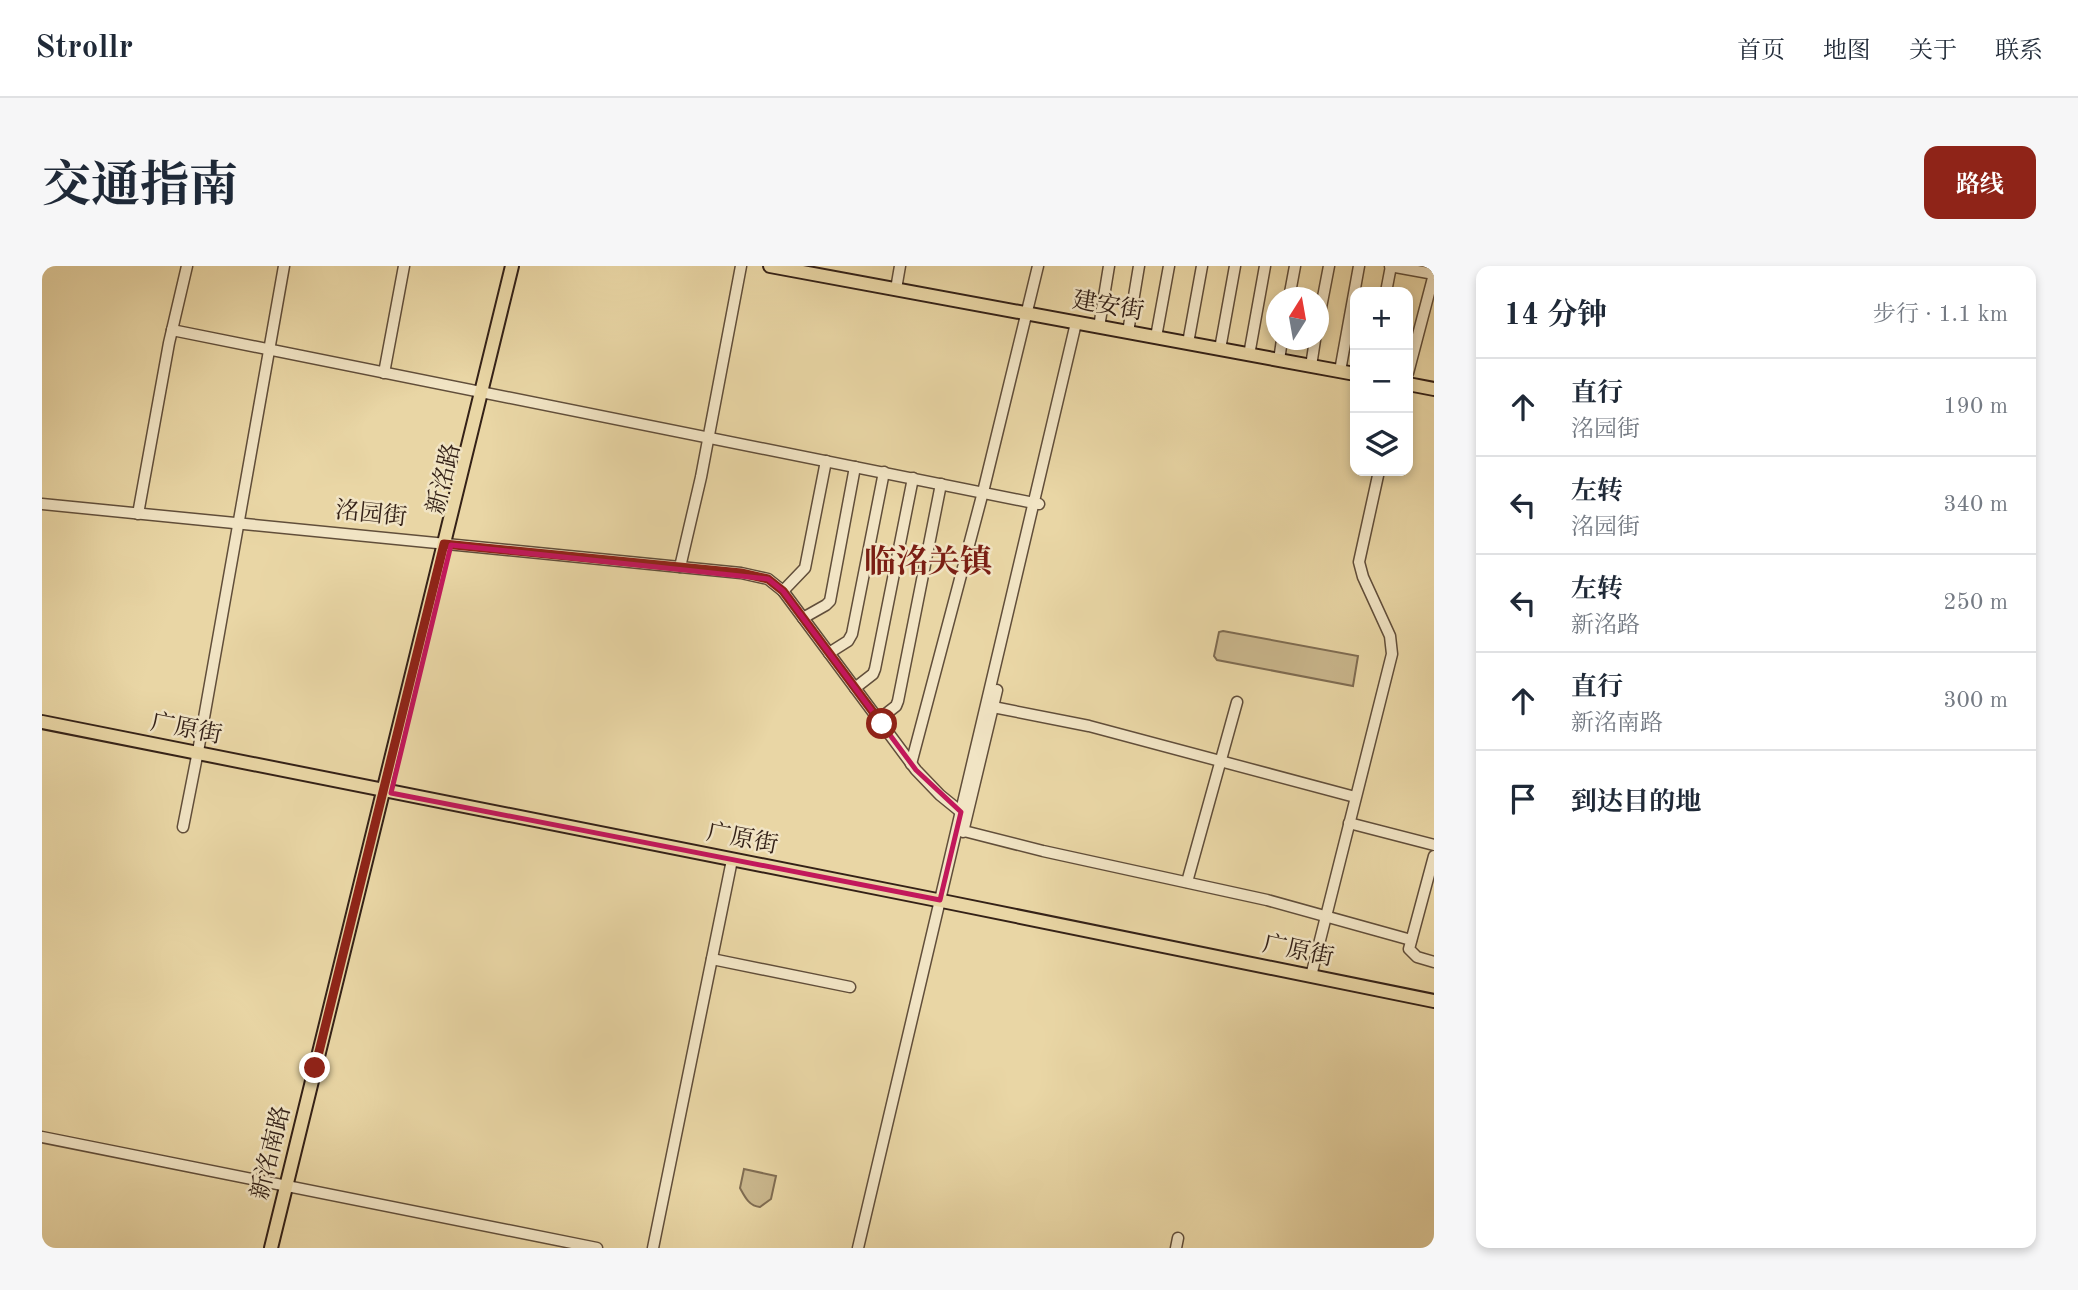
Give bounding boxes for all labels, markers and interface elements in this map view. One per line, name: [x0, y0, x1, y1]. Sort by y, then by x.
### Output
text: Strollr: [35, 32, 133, 65]
text: 首页: [1737, 40, 1785, 64]
text: 地图: [1823, 40, 1871, 64]
text: 关于: [1909, 40, 1957, 64]
text: 联系: [1995, 40, 2043, 64]
button: 路线: [1924, 146, 2036, 219]
text: 交通指南: [42, 164, 238, 213]
street label: 建安街: [1070, 286, 1146, 325]
north arrow: [1266, 287, 1329, 350]
map controls: [1350, 287, 1413, 476]
button: +: [1350, 287, 1413, 350]
text: 14 分钟: [1504, 301, 1607, 331]
text: 步行 · 1.1 km: [1873, 303, 2008, 326]
button: −: [1350, 350, 1413, 413]
text: 直行: [1571, 381, 1623, 407]
icon: ahead: [1504, 388, 1542, 426]
text: 190 m: [1943, 395, 2008, 418]
button: layers: [1350, 413, 1413, 476]
text: 洺园街: [1571, 418, 1640, 441]
street label: 新洺路: [422, 440, 465, 517]
text: 左转: [1571, 479, 1623, 505]
icon: left: [1504, 486, 1542, 524]
text: 340 m: [1943, 493, 2008, 516]
street label: 洺园街: [334, 496, 408, 531]
text: 洺园街: [1571, 516, 1640, 539]
district label: 临洺关镇: [864, 544, 992, 580]
text: 左转: [1571, 577, 1623, 603]
icon: left: [1504, 584, 1542, 622]
text: 250 m: [1943, 591, 2008, 614]
text: 新洺路: [1571, 614, 1640, 637]
text: 直行: [1571, 675, 1623, 701]
icon: ahead: [1504, 682, 1542, 720]
text: 300 m: [1943, 689, 2008, 712]
street label: 广原街: [148, 708, 224, 749]
route start: [866, 708, 897, 739]
text: 新洺南路: [1571, 712, 1663, 735]
icon: arrive: [1504, 780, 1542, 818]
text: 到达目的地: [1571, 790, 1701, 816]
street label: 广原街: [704, 818, 780, 859]
street label: 广原街: [1260, 930, 1336, 971]
route end: [299, 1052, 330, 1083]
street label: 新洺南路: [246, 1103, 295, 1202]

